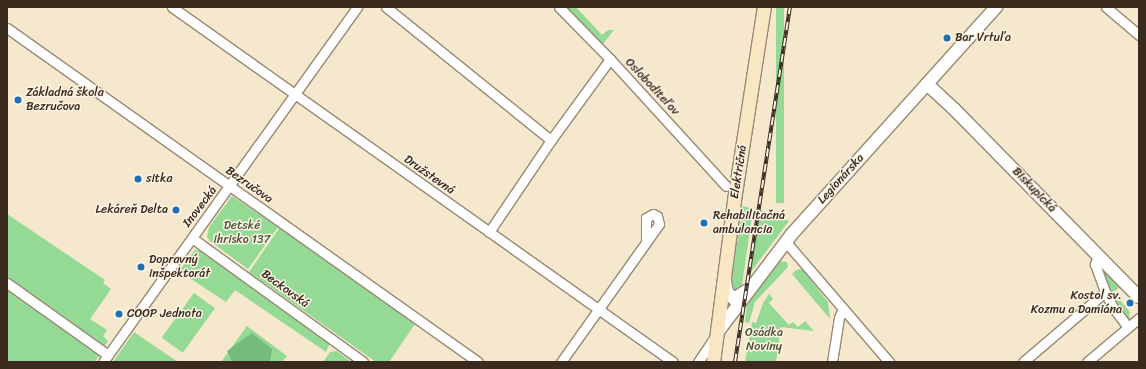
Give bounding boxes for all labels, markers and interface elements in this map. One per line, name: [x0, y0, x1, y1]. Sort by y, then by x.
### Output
place label: Bar Vrtuľa: [955, 31, 1011, 45]
marker: Bar Vrtuľa: [942, 33, 952, 43]
street label: Osloboditeľov: [622, 55, 682, 119]
place label: Základná škola Bezručova: [26, 86, 104, 114]
marker: Základná škola Bezručova: [13, 95, 23, 105]
street label: Električná: [728, 144, 750, 200]
street label: Legionárska: [815, 151, 867, 207]
street label: Družstevná: [401, 152, 457, 198]
street label: Bezručova: [223, 164, 275, 206]
street label: Biskupická: [1009, 164, 1059, 216]
place label: sitka: [146, 172, 172, 186]
marker: sitka: [133, 174, 143, 184]
street label: Inovecká: [180, 184, 220, 230]
place label: Lekáreň Delta: [95, 203, 168, 217]
marker: Lekáreň Delta: [171, 205, 181, 215]
place label: Rehabilitačná ambulancia: [713, 209, 785, 237]
marker: Rehabilitačná ambulancia: [698, 217, 710, 229]
park label: Detské ihrisko 137: [214, 219, 270, 247]
place label: Dopravný inšpektorát: [149, 253, 210, 281]
marker: Dopravný inšpektorát: [136, 262, 146, 272]
street label: Beckovská: [258, 267, 312, 311]
place label: Kostol sv. Kozmu a Damiána: [1031, 289, 1122, 317]
marker: Kostol sv. Kozmu a Damiána: [1125, 298, 1135, 308]
place label: COOP Jednota: [127, 307, 202, 321]
marker: COOP Jednota: [114, 309, 124, 319]
park label: Osádka Noviny: [745, 326, 783, 354]

